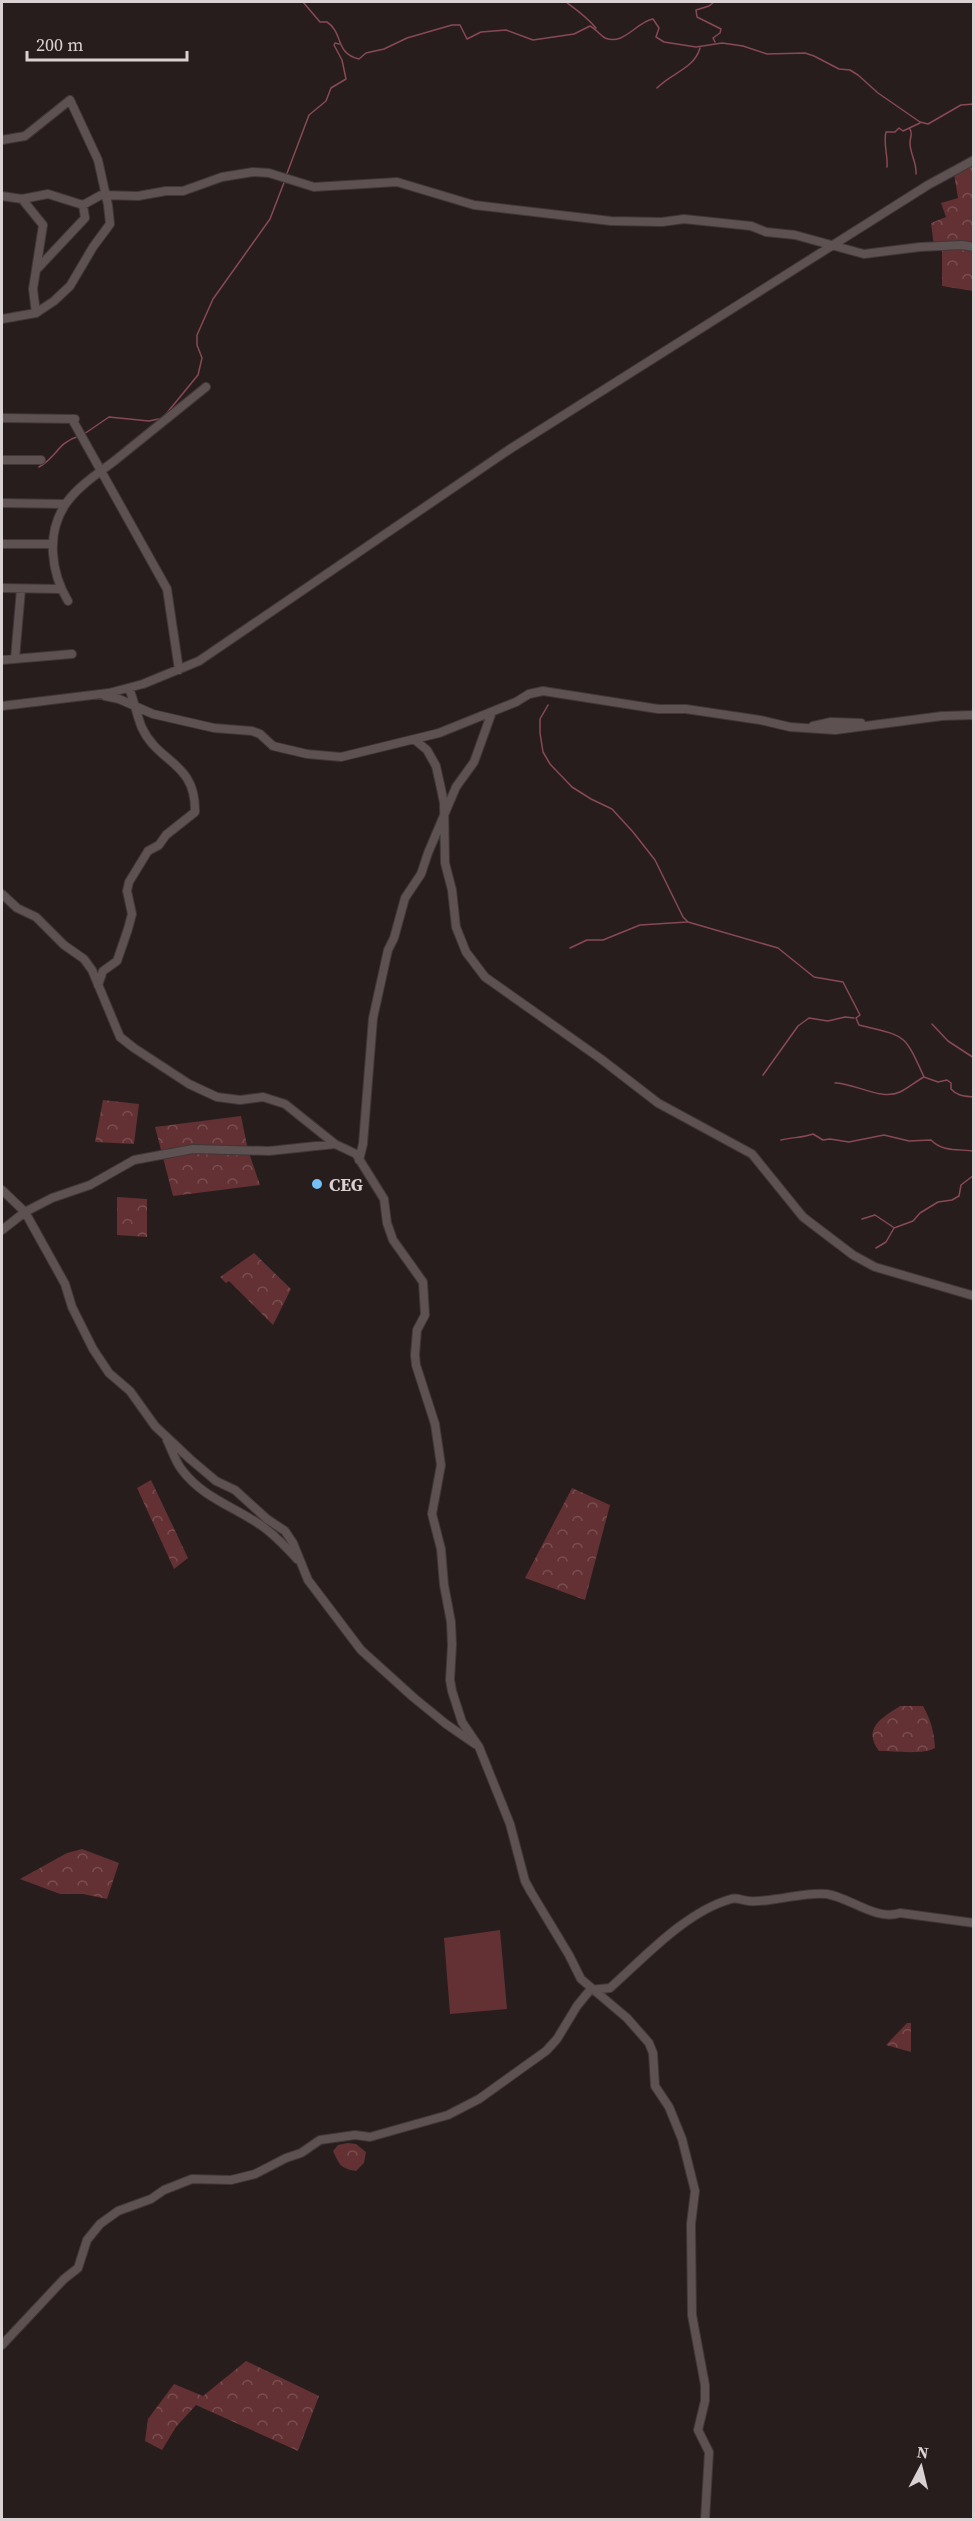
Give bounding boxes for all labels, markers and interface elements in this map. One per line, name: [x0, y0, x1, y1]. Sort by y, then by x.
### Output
scale bar: [27, 24, 188, 62]
text: 200 m: [36, 32, 83, 57]
place label: CEG: [329, 1172, 363, 1197]
marker: CEG: [310, 1177, 324, 1191]
north arrow: [891, 2437, 951, 2497]
text: N: [916, 2440, 930, 2464]

